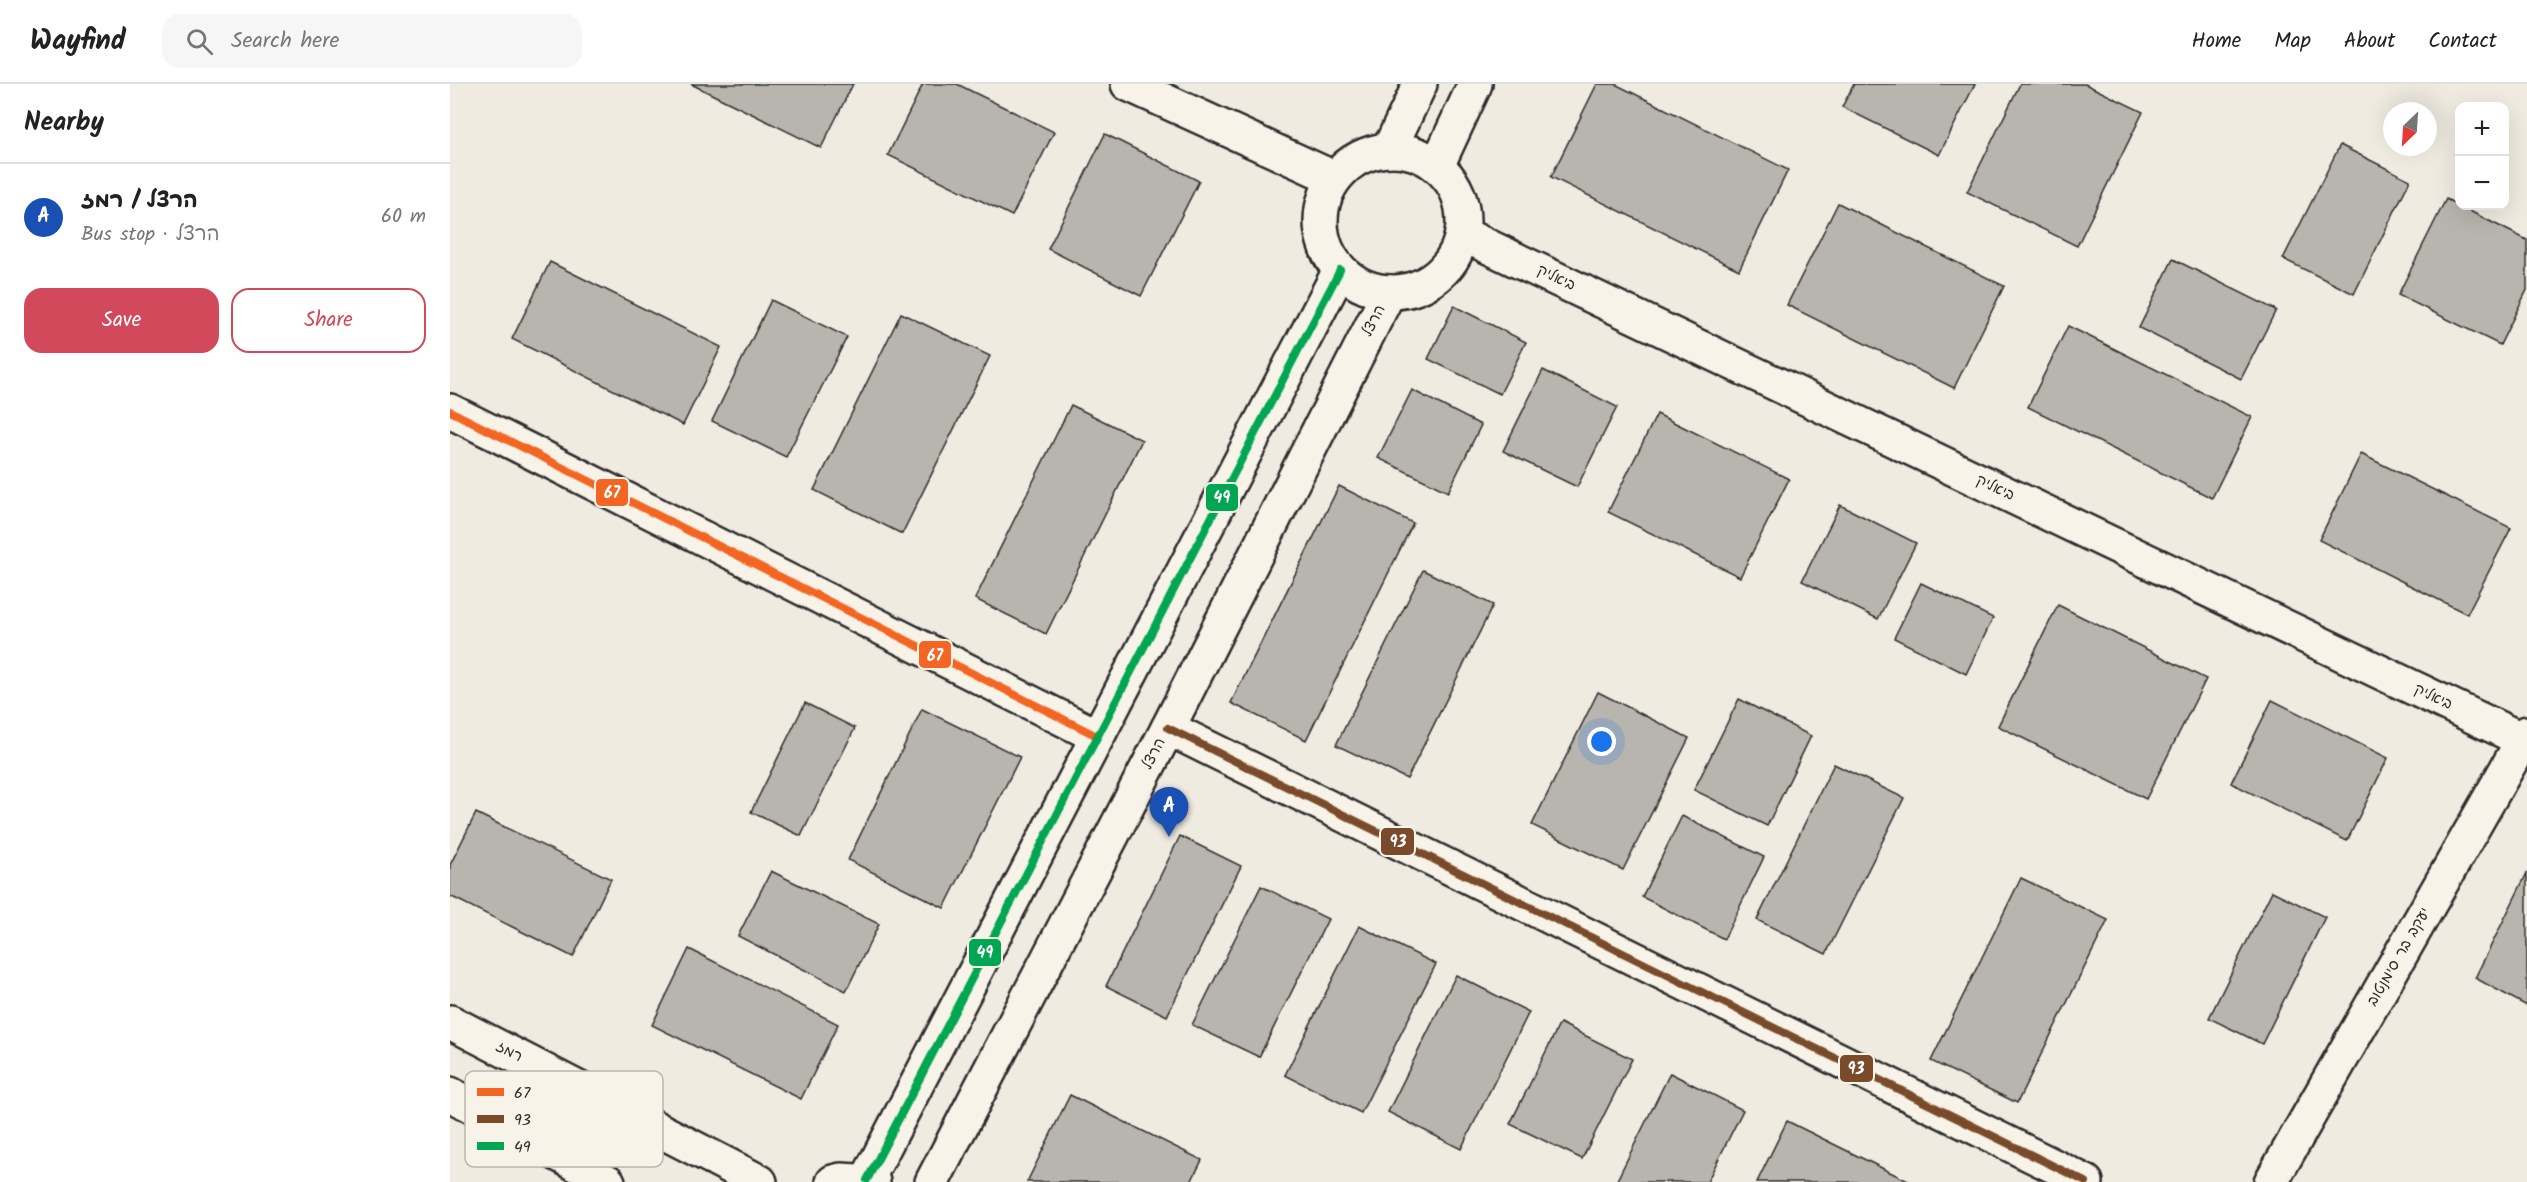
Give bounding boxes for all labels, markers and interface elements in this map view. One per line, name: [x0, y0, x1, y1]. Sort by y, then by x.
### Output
search box: [162, 14, 582, 68]
text: Wayfind: [30, 19, 126, 64]
text: Search here: [231, 24, 339, 59]
icon: search: [183, 25, 216, 58]
text: Home: [2192, 25, 2241, 58]
text: Map: [2274, 25, 2311, 58]
text: About: [2344, 25, 2395, 58]
text: Contact: [2428, 25, 2497, 58]
text: Nearby: [24, 102, 104, 144]
north arrow: [2383, 102, 2437, 156]
map controls: [2455, 102, 2509, 210]
button: +: [2455, 102, 2509, 156]
button: −: [2455, 156, 2509, 210]
text: הרצל / רמז: [81, 184, 198, 219]
text: A: [37, 201, 50, 233]
text: 60 m: [381, 201, 426, 233]
text: Bus stop · הרצל: [81, 219, 220, 251]
street label: ביאליק: [1533, 258, 1580, 298]
button: Save: [24, 288, 219, 353]
button: Share: [231, 288, 426, 353]
street label: הרצל: [1356, 301, 1392, 341]
street label: ביאליק: [1972, 468, 2019, 508]
line badge: 67: [595, 478, 629, 507]
text: 67: [604, 481, 621, 506]
line badge: 49: [1205, 483, 1239, 512]
text: 49: [1214, 486, 1230, 511]
line badge: 67: [918, 640, 952, 669]
text: 67: [927, 644, 944, 669]
street label: ביאליק: [2410, 677, 2457, 717]
your location: [1587, 727, 1616, 756]
street label: הרצל: [1136, 734, 1172, 774]
pin: A: [1150, 788, 1188, 837]
line badge: 93: [1380, 827, 1415, 856]
text: 93: [1390, 830, 1407, 855]
street label: יעקב בר סימנטוב: [2361, 903, 2437, 1011]
line badge: 49: [968, 938, 1002, 967]
text: 49: [977, 941, 993, 966]
street label: רמז: [491, 1035, 527, 1069]
line badge: 93: [1839, 1054, 1874, 1083]
text: 93: [1848, 1057, 1865, 1082]
legend: [465, 1071, 663, 1167]
text: 67: [514, 1081, 531, 1106]
text: 93: [514, 1108, 531, 1133]
text: 49: [514, 1135, 531, 1160]

